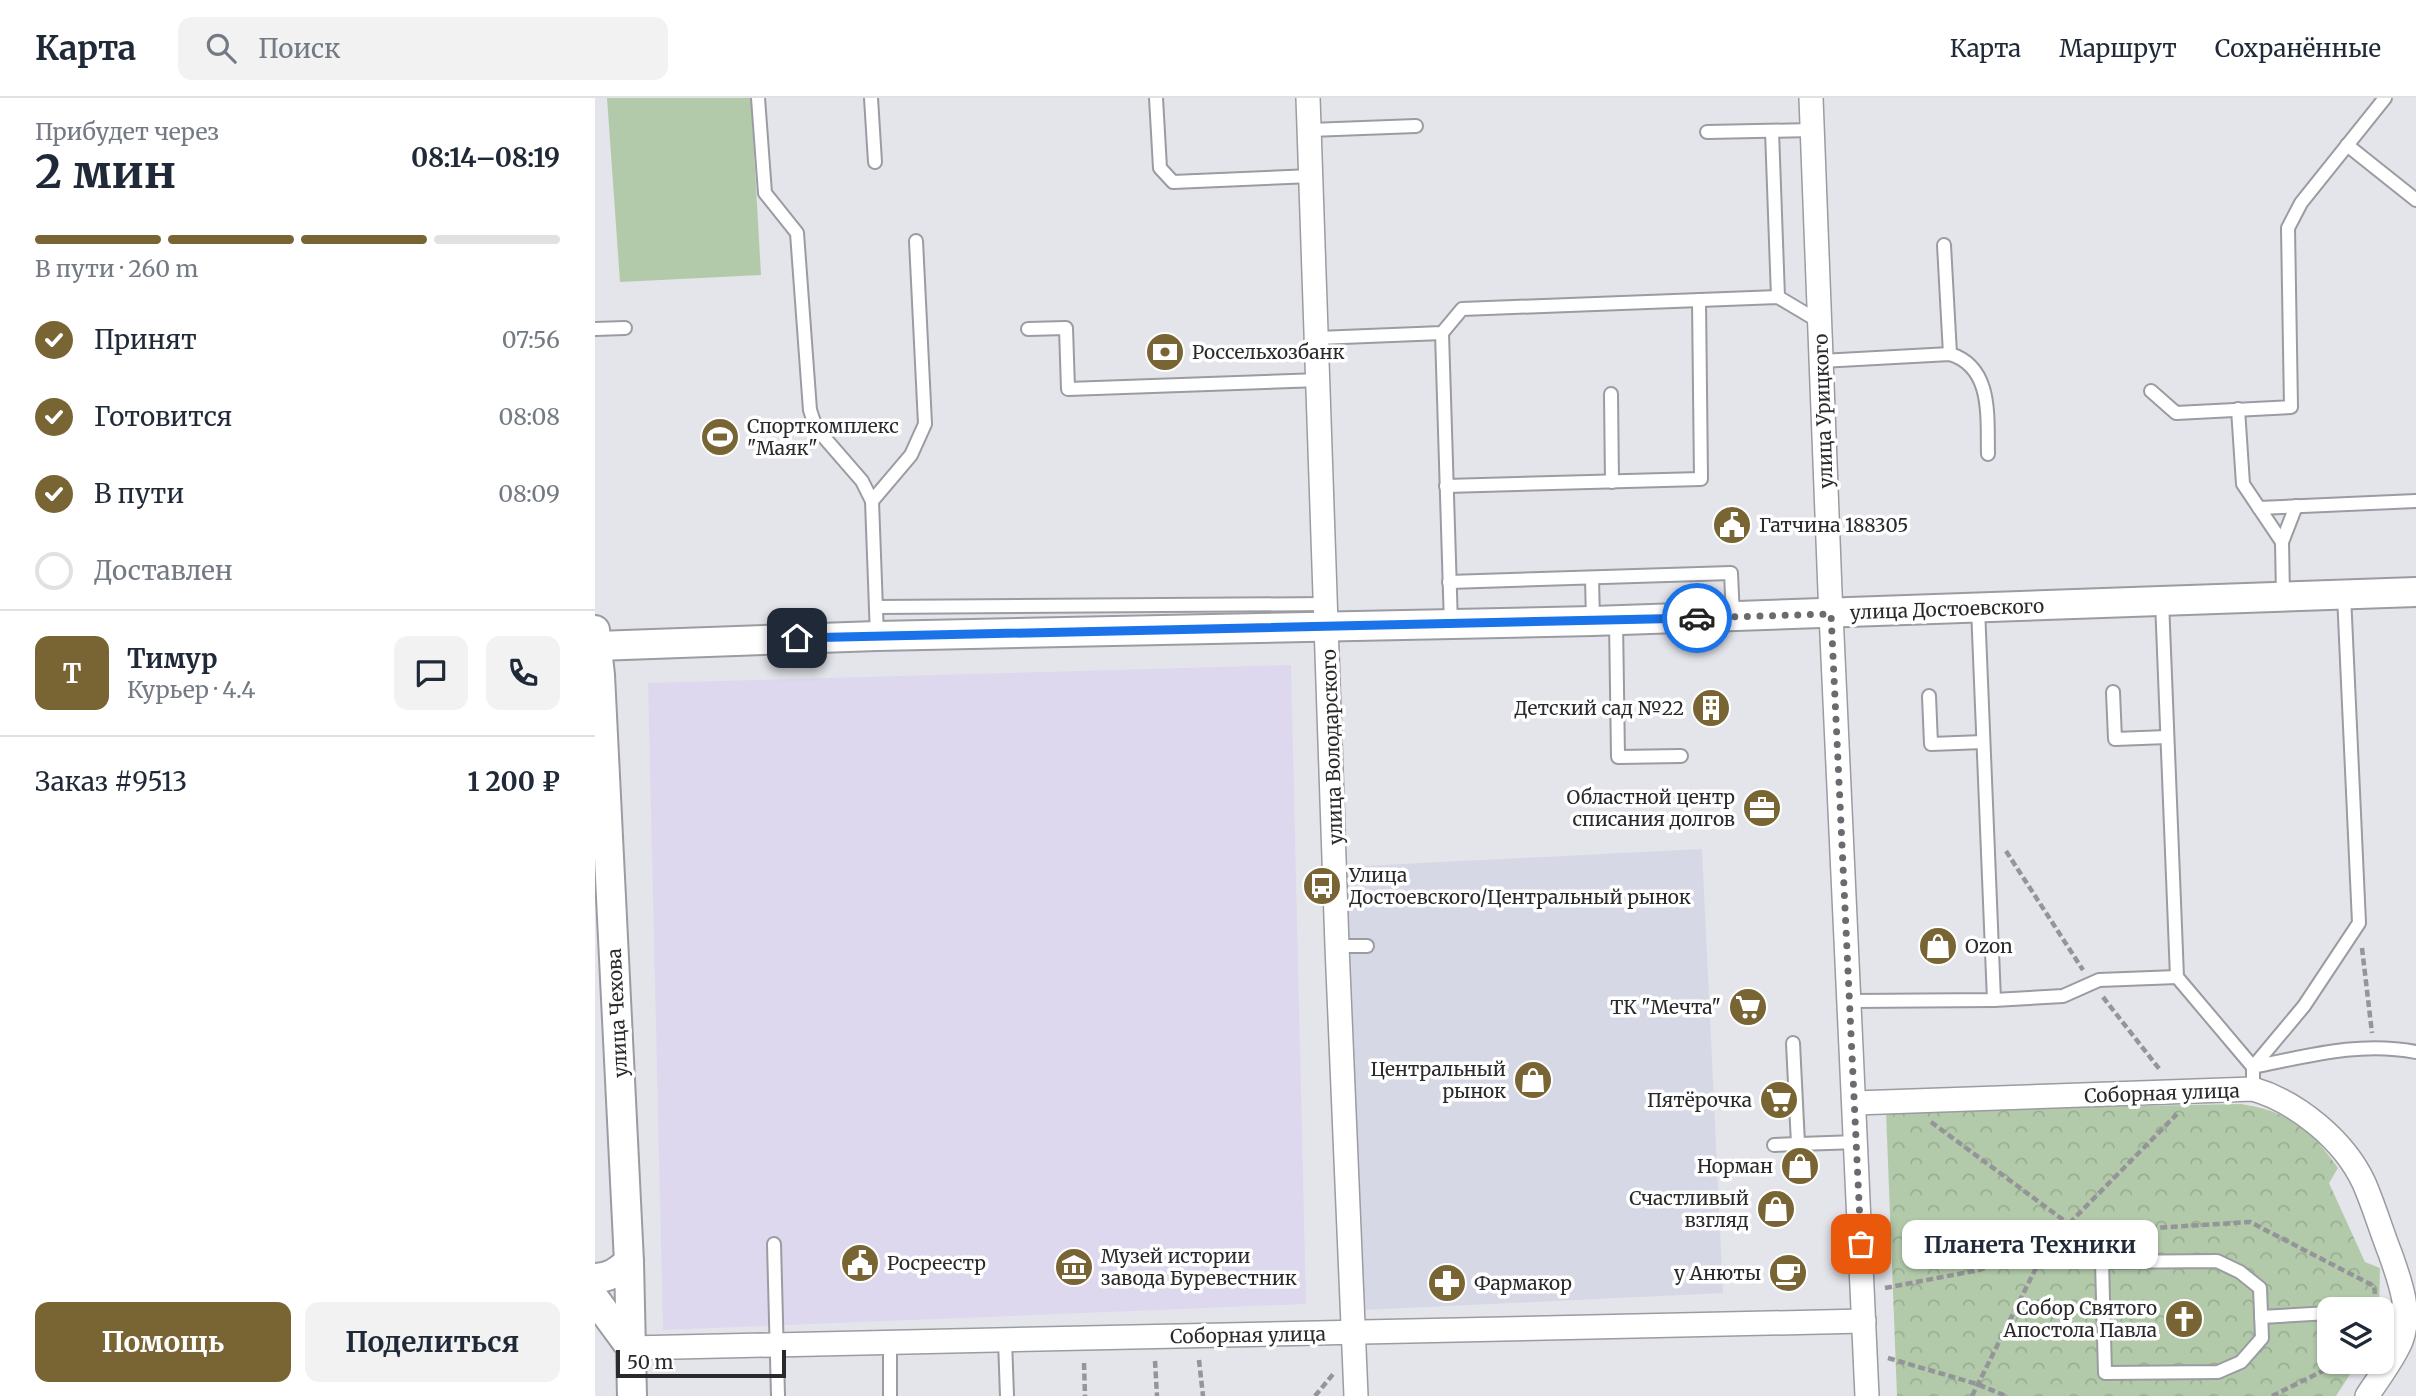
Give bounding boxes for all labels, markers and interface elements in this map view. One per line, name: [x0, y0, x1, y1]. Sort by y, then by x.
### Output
search box: [178, 17, 668, 80]
text: Карта: [35, 28, 136, 69]
icon: search: [202, 29, 240, 67]
text: Поиск: [258, 32, 341, 65]
text: Карта: [1950, 33, 2021, 64]
text: Маршрут: [2059, 33, 2177, 64]
text: Сохранённые: [2215, 33, 2381, 64]
text: Прибудет через: [35, 117, 219, 146]
text: 08:14–08:19: [411, 141, 560, 174]
text: 2 мин: [35, 143, 176, 201]
text: В пути · 260 m: [35, 254, 198, 283]
icon: check: [35, 321, 73, 359]
text: Принят: [94, 323, 197, 356]
text: 07:56: [502, 325, 560, 354]
bank icon: Россельхозбанк: [1144, 331, 1186, 373]
street label: улица Урицкого: [1808, 333, 1838, 489]
place label: Россельхозбанк: [1192, 340, 1345, 364]
icon: check: [35, 398, 73, 436]
text: Готовится: [94, 400, 232, 433]
text: 08:08: [499, 402, 560, 431]
place label: Спорткомплекс "Маяк": [747, 414, 899, 460]
sports icon: Спорткомплекс "Маяк": [699, 416, 741, 458]
icon: check: [35, 475, 73, 513]
text: В пути: [94, 477, 184, 510]
text: 08:09: [498, 479, 560, 508]
public building icon: Гатчина 188305: [1711, 504, 1753, 546]
place label: Гатчина 188305: [1759, 513, 1908, 537]
text: Доставлен: [94, 554, 233, 587]
courier: [1662, 583, 1732, 653]
street label: улица Достоевского: [1849, 594, 2045, 624]
icon: car: [1678, 599, 1716, 637]
pin: [767, 608, 827, 668]
icon: home: [778, 619, 816, 657]
button: chat: [394, 636, 468, 710]
button: phone: [486, 636, 560, 710]
text: Тимур: [127, 642, 217, 675]
street label: улица Володарского: [1317, 649, 1347, 845]
text: Т: [63, 657, 81, 690]
text: Курьер · 4.4: [127, 675, 255, 704]
building icon: Детский сад №22: [1690, 687, 1732, 729]
place label: Детский сад №22: [1514, 696, 1684, 720]
text: Заказ #9513: [35, 765, 187, 798]
text: 1 200 ₽: [467, 765, 560, 798]
place label: Областной центр списания долгов: [1567, 785, 1735, 831]
office icon: Областной центр списания долгов: [1741, 787, 1783, 829]
place label: Улица Достоевского/Центральный рынок: [1348, 863, 1691, 909]
bus stop icon: Улица Достоевского/Центральный рынок: [1301, 865, 1343, 907]
shop icon: Ozon: [1917, 925, 1959, 967]
place label: Ozon: [1965, 934, 2013, 958]
street label: улица Чехова: [602, 948, 632, 1078]
supermarket icon: ТК "Мечта": [1727, 986, 1769, 1028]
place label: ТК "Мечта": [1610, 995, 1721, 1019]
place label: Центральный рынок: [1370, 1057, 1506, 1103]
shop icon: Центральный рынок: [1512, 1059, 1554, 1101]
street label: Соборная улица: [2084, 1078, 2240, 1108]
supermarket icon: Пятёрочка: [1758, 1079, 1800, 1121]
place label: Пятёрочка: [1647, 1088, 1752, 1112]
shop icon: Норман: [1779, 1145, 1821, 1187]
place label: Норман: [1697, 1154, 1773, 1178]
place label: Счастливый взгляд: [1629, 1186, 1749, 1232]
shop icon: Счастливый взгляд: [1755, 1188, 1797, 1230]
pin: [1831, 1214, 1891, 1274]
callout: Планета Техники: [1903, 1220, 2159, 1268]
icon: bag: [1842, 1225, 1880, 1263]
text: Планета Техники: [1924, 1230, 2136, 1259]
public building icon: Росреестр: [839, 1242, 881, 1284]
place label: Музей истории завода Буревестник: [1101, 1244, 1297, 1290]
museum icon: Музей истории завода Буревестник: [1053, 1246, 1095, 1288]
place label: Росреестр: [887, 1251, 986, 1275]
cafe icon: у Анюты: [1767, 1252, 1809, 1294]
place label: у Анюты: [1674, 1261, 1761, 1285]
pharmacy icon: Фармакор: [1426, 1262, 1468, 1304]
place label: Фармакор: [1474, 1271, 1572, 1295]
place label: Собор Святого Апостола Павла: [2003, 1296, 2157, 1342]
map controls: [2317, 1297, 2394, 1374]
button: layers: [2317, 1297, 2394, 1374]
church icon: Собор Святого Апостола Павла: [2163, 1298, 2205, 1340]
button: Помощь: [35, 1302, 291, 1382]
button: Поделиться: [305, 1302, 560, 1382]
street label: Соборная улица: [1170, 1322, 1326, 1348]
scale bar: [616, 1347, 786, 1379]
text: 50 m: [627, 1350, 673, 1374]

